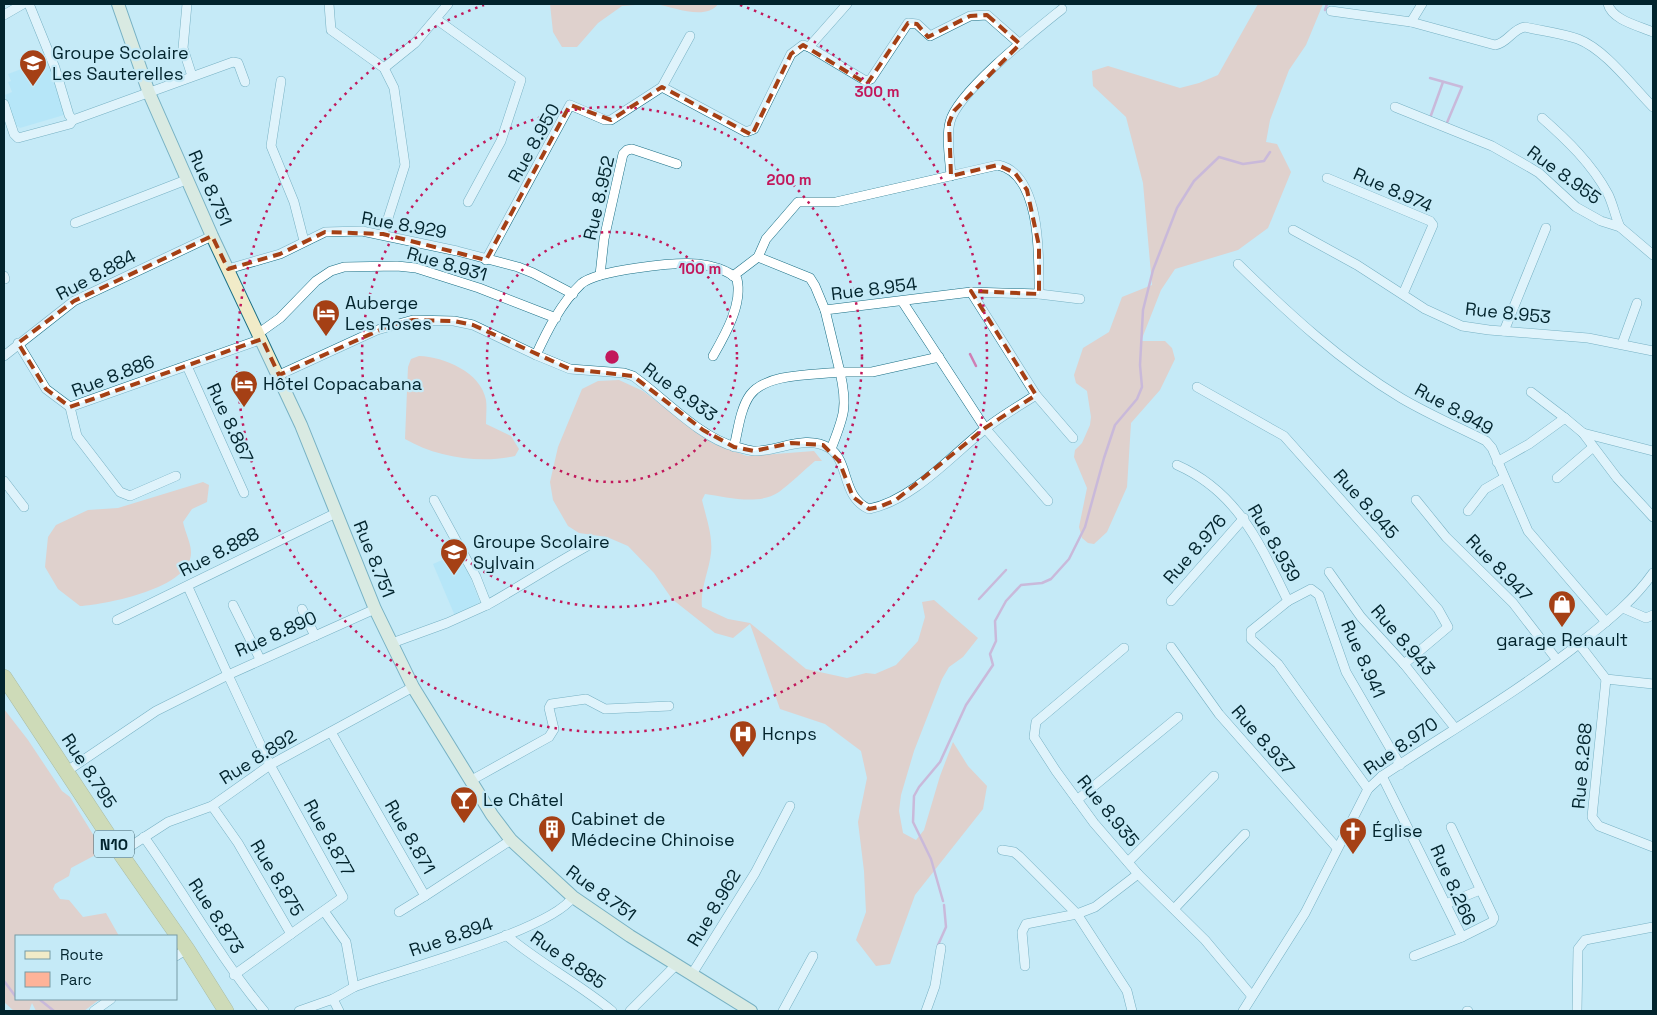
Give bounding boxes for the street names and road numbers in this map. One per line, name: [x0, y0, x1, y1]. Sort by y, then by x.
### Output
street label: Rue 8.950: [502, 99, 565, 186]
street label: Rue 8.955: [1523, 140, 1606, 209]
street label: Rue 8.751: [183, 146, 237, 229]
street label: Rue 8.952: [578, 153, 619, 242]
street label: Rue 8.974: [1350, 162, 1436, 217]
street label: Rue 8.929: [360, 206, 449, 243]
street label: Rue 8.931: [404, 241, 490, 286]
street label: Rue 8.884: [52, 244, 140, 305]
street label: Rue 8.954: [830, 272, 918, 305]
street label: Rue 8.953: [1464, 297, 1552, 328]
street label: Rue 8.886: [68, 349, 157, 402]
street label: Rue 8.933: [639, 357, 722, 426]
street label: Rue 8.949: [1411, 377, 1498, 440]
street label: Rue 8.867: [202, 379, 259, 466]
street label: Rue 8.945: [1329, 464, 1404, 543]
street label: Rue 8.939: [1243, 500, 1306, 586]
street label: Rue 8.976: [1158, 509, 1231, 588]
street label: Rue 8.751: [349, 517, 400, 601]
street label: Rue 8.888: [175, 522, 263, 582]
street label: Rue 8.947: [1461, 529, 1537, 606]
street label: Rue 8.943: [1366, 599, 1440, 680]
street label: Rue 8.890: [231, 605, 320, 662]
street label: Rue 8.941: [1336, 616, 1391, 701]
street label: Rue 8.937: [1227, 700, 1300, 779]
street label: Rue 8.970: [1359, 712, 1442, 780]
street label: Rue 8.268: [1566, 722, 1597, 810]
street label: Rue 8.892: [215, 724, 301, 789]
street label: Rue 8.795: [57, 729, 122, 813]
street label: Rue 8.935: [1072, 770, 1144, 851]
street label: Rue 8.877: [299, 795, 360, 880]
street label: Rue 8.871: [380, 796, 441, 878]
road number: N10: [94, 831, 134, 858]
street label: Rue 8.875: [246, 835, 309, 920]
street label: Rue 8.266: [1425, 841, 1482, 929]
street label: Rue 8.751: [562, 859, 641, 926]
street label: Rue 8.962: [682, 865, 746, 951]
street label: Rue 8.873: [183, 874, 249, 958]
street label: Rue 8.894: [406, 912, 496, 962]
street label: Rue 8.885: [526, 925, 610, 994]

